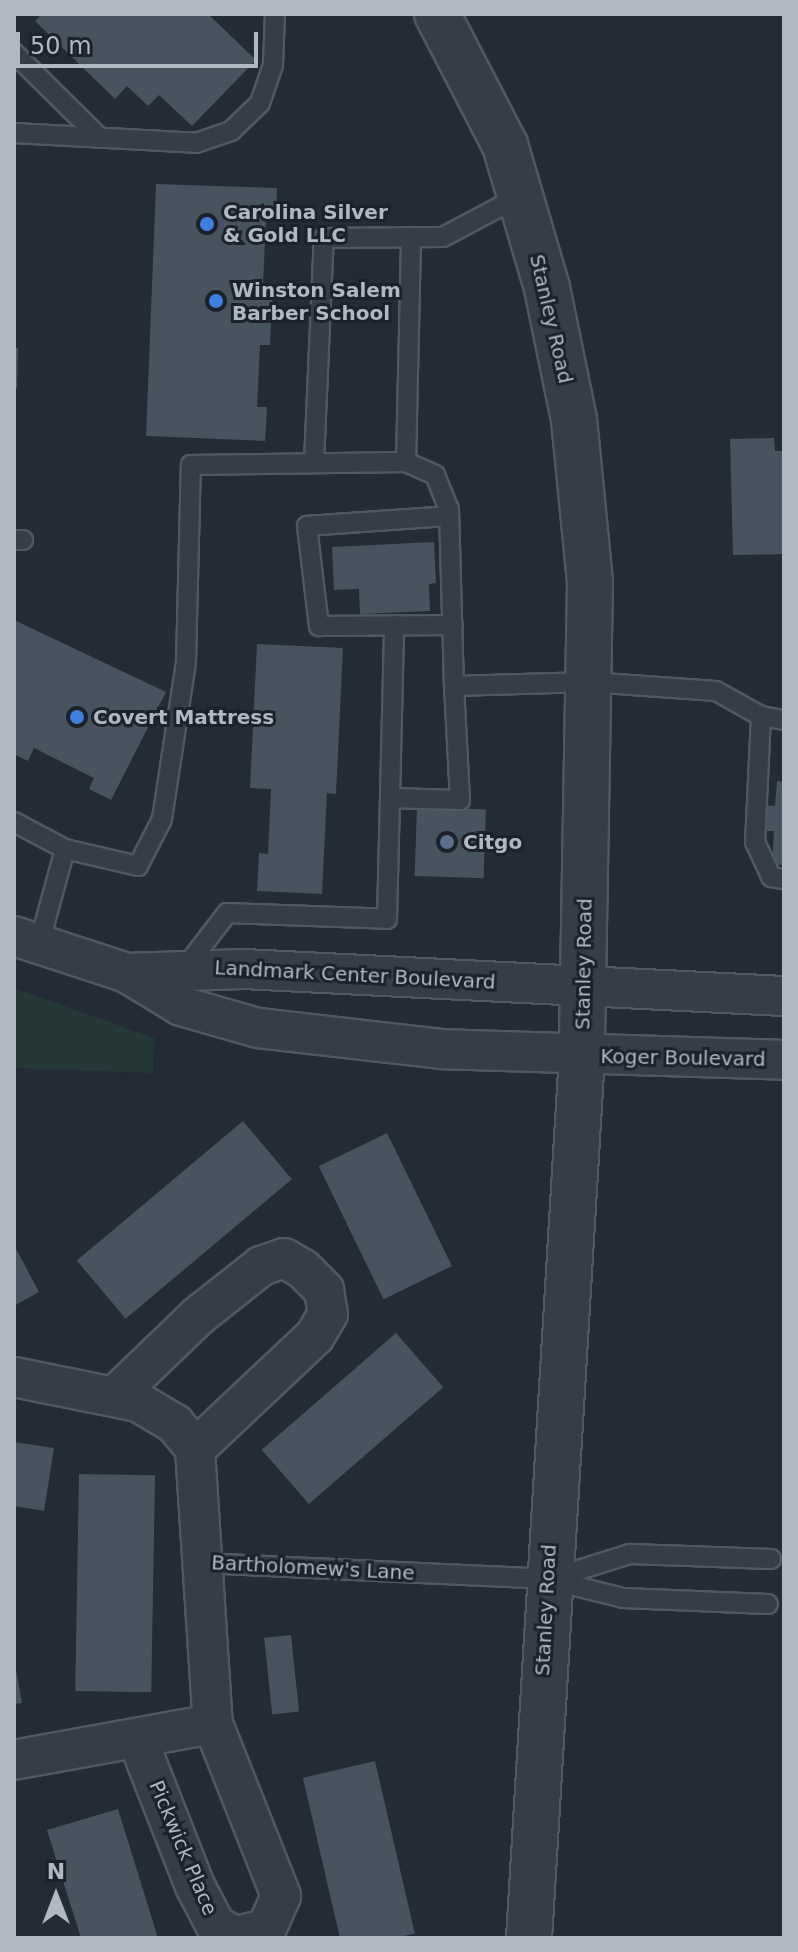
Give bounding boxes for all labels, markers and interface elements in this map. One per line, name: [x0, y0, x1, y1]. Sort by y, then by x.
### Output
scale bar: [20, 16, 262, 66]
text: 50 m: [30, 32, 92, 60]
place label: Carolina Silver & Gold LLC: [223, 200, 388, 247]
marker: Carolina Silver & Gold LLC: [198, 215, 216, 233]
street label: Stanley Road: [524, 252, 578, 386]
place label: Winston Salem Barber School: [232, 278, 401, 325]
marker: Winston Salem Barber School: [207, 292, 225, 310]
place label: Covert Mattress: [93, 705, 274, 729]
marker: Covert Mattress: [68, 708, 86, 726]
place label: Citgo: [463, 830, 522, 854]
marker: Citgo: [438, 833, 456, 851]
street label: Stanley Road: [571, 898, 597, 1030]
street label: Landmark Center Boulevard: [214, 956, 496, 994]
street label: Koger Boulevard: [600, 1045, 766, 1071]
street label: Stanley Road: [531, 1544, 561, 1676]
street label: Bartholomew's Lane: [211, 1551, 415, 1585]
street label: Pickwick Place: [144, 1777, 222, 1919]
north arrow: [16, 1856, 96, 1936]
text: N: [47, 1859, 65, 1884]

